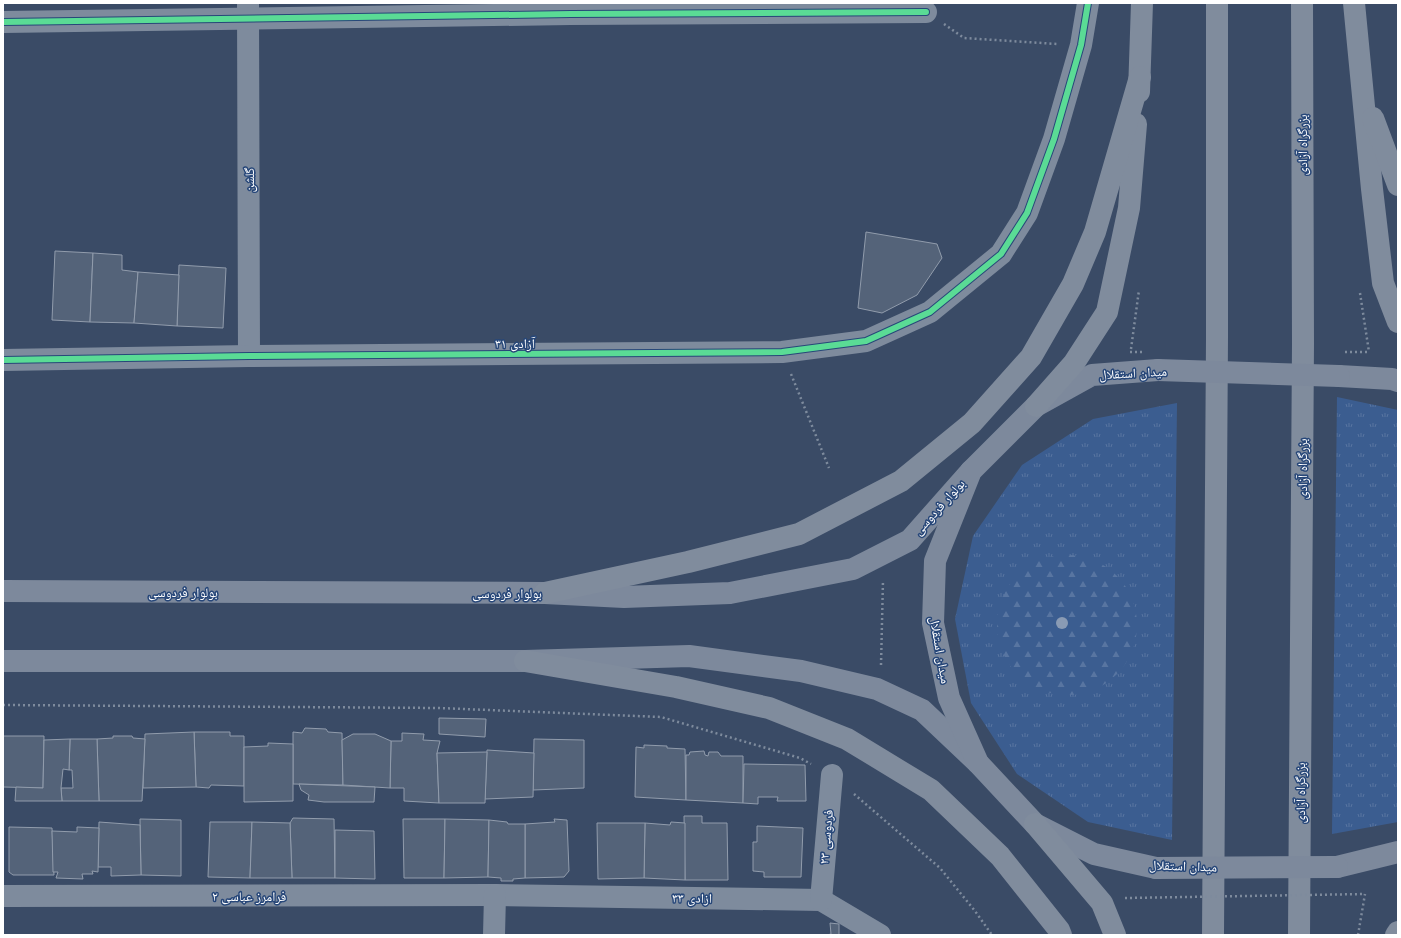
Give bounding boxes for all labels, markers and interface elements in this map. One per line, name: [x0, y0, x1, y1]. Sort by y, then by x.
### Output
street label: بزرگراه آزادی: [1295, 114, 1311, 176]
street label: گلشن: [242, 167, 258, 192]
street label: آزادی ۳۱: [495, 336, 536, 352]
street label: میدان استقلال: [1099, 364, 1168, 383]
street label: بزرگراه آزادی: [1295, 438, 1311, 500]
street label: بولوار فردوسی: [910, 476, 969, 539]
street label: بولوار فردوسی: [148, 585, 218, 601]
street label: بولوار فردوسی: [472, 586, 542, 602]
street label: میدان استقلال: [926, 615, 953, 685]
street label: بزرگراه آزادی: [1293, 762, 1309, 824]
street label: فردوسی ۲۳: [816, 809, 837, 865]
street label: میدان استقلال: [1149, 857, 1217, 876]
street label: فرامرز عباسی ۲: [212, 889, 286, 905]
street label: ازادی ۳۳: [672, 890, 712, 907]

